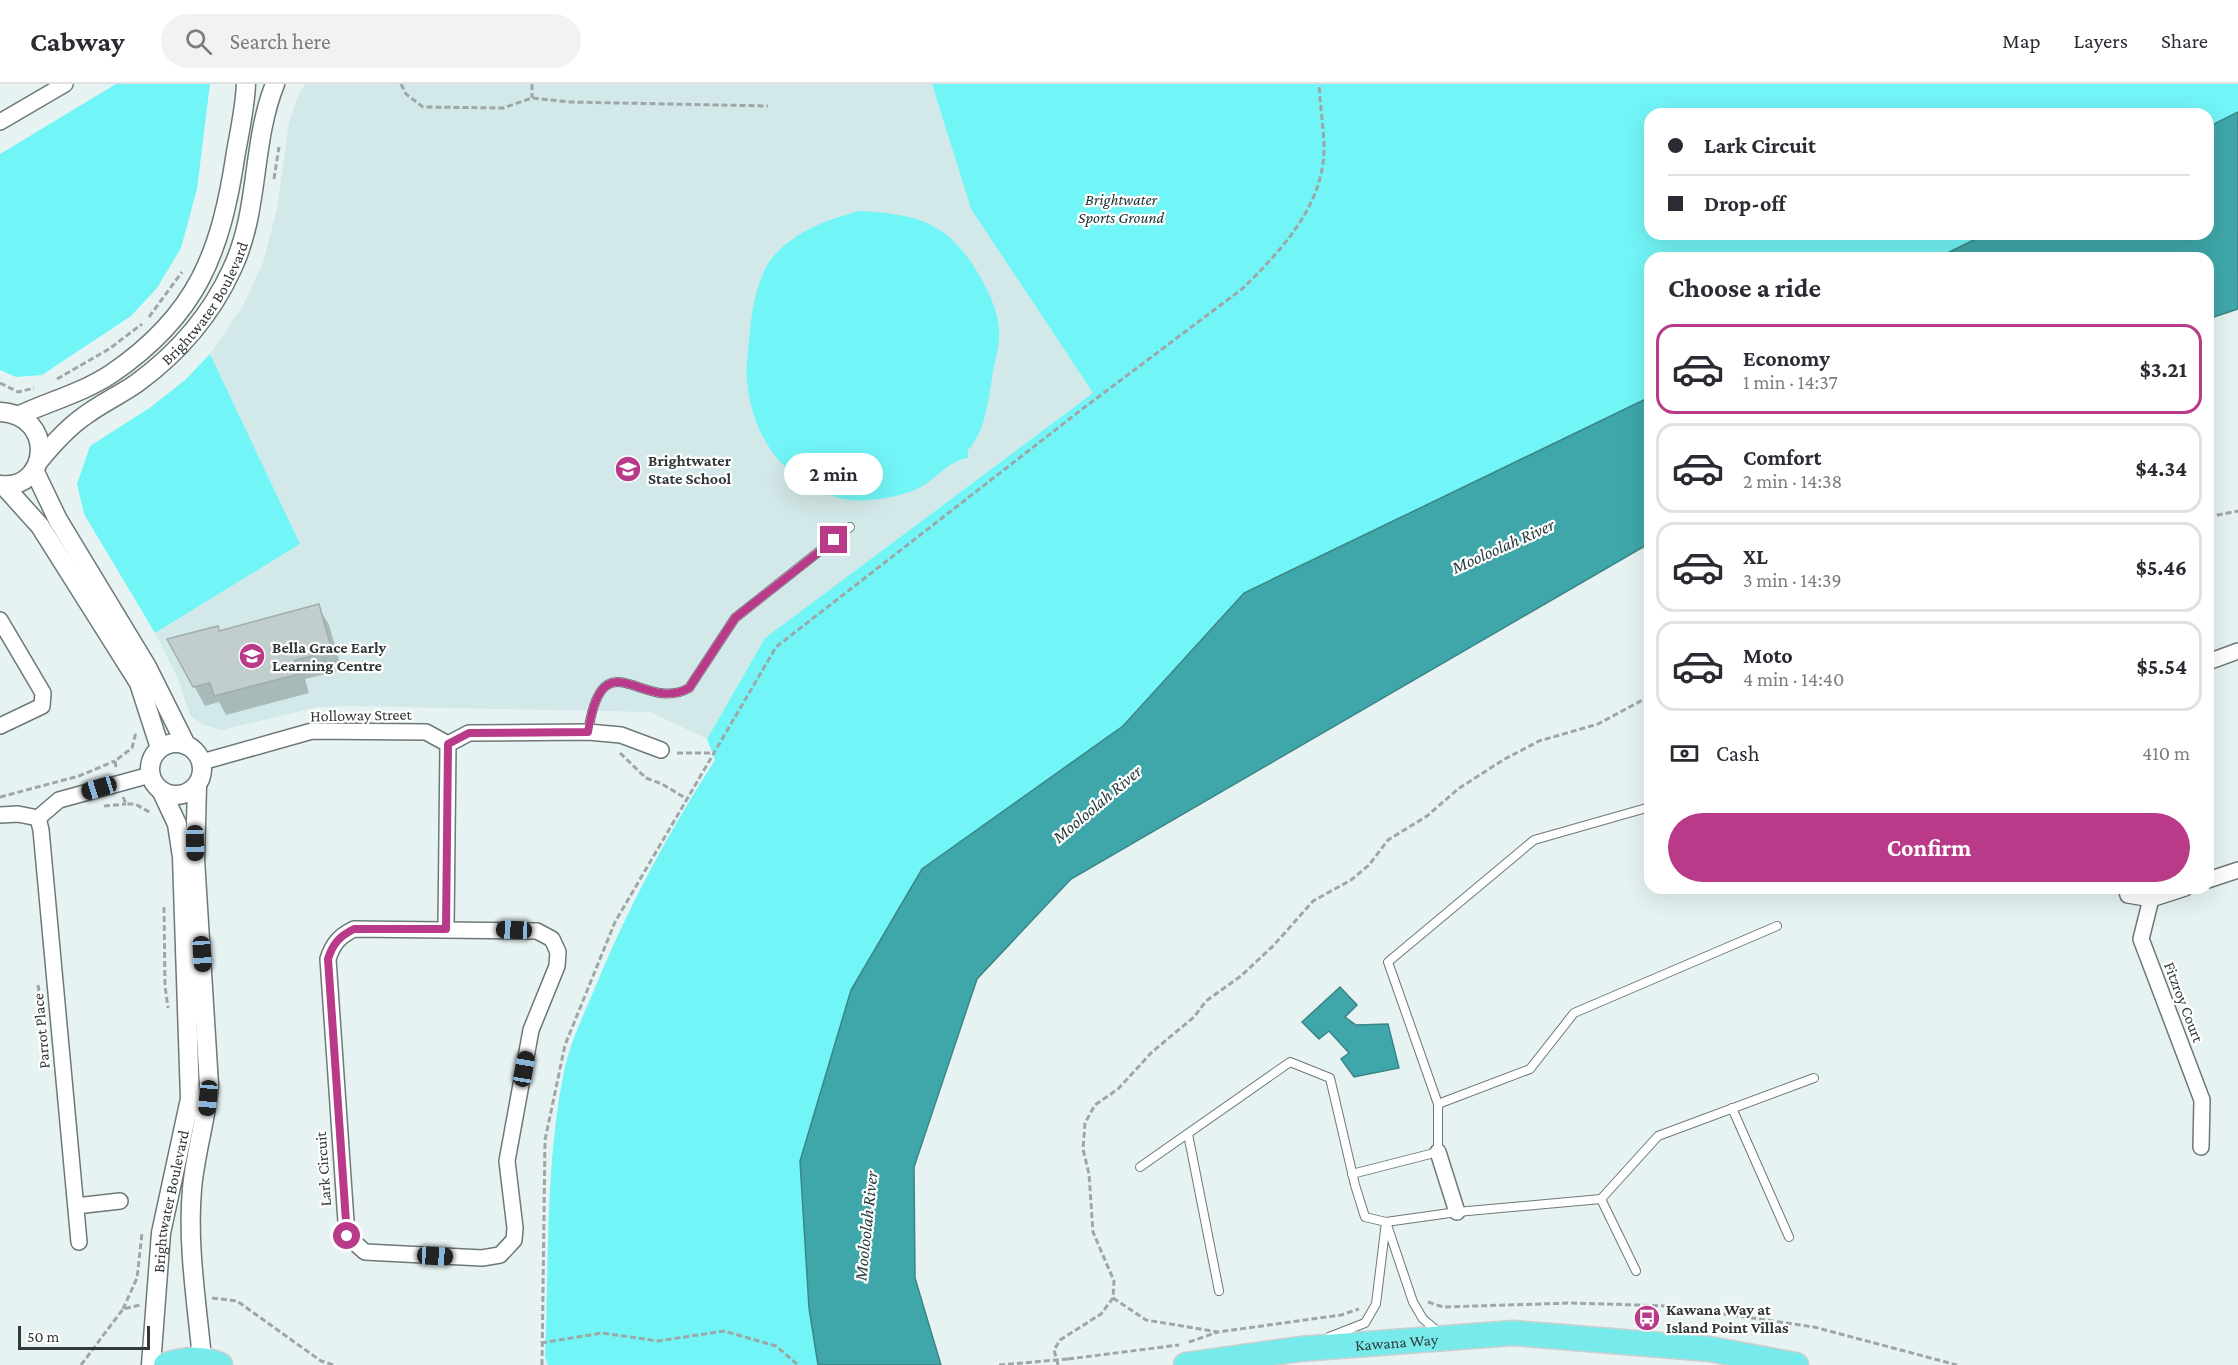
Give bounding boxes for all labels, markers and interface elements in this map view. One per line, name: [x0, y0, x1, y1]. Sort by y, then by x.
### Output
search box: [161, 14, 581, 68]
icon: search: [182, 25, 215, 58]
text: Cabway: [30, 26, 125, 57]
text: Search here: [230, 29, 331, 54]
text: Map: [2002, 29, 2041, 53]
text: Layers: [2074, 29, 2128, 53]
text: Share: [2161, 29, 2208, 53]
text: Lark Circuit: [1704, 133, 1816, 158]
park label: Brightwater Sports Ground: [1078, 191, 1164, 227]
text: Drop-off: [1704, 191, 1786, 216]
street label: Brightwater Boulevard: [158, 239, 251, 368]
text: Choose a ride: [1668, 273, 1821, 303]
icon: car: [1671, 342, 1725, 396]
text: Economy: [1743, 346, 1830, 371]
text: $3.21: [2140, 357, 2187, 382]
text: 1 min · 14:37: [1743, 371, 1838, 393]
icon: car: [1671, 441, 1725, 495]
text: Comfort: [1743, 445, 1821, 470]
place label: Brightwater State School: [648, 452, 732, 487]
callout: 2 min: [784, 453, 884, 495]
school or university icon: Brightwater State School: [613, 454, 643, 484]
text: $4.34: [2135, 456, 2187, 481]
text: 2 min: [809, 463, 858, 485]
text: 2 min · 14:38: [1743, 470, 1842, 492]
water label: Mooloolah River: [1448, 514, 1558, 578]
route end: [820, 526, 847, 553]
icon: car: [1671, 540, 1725, 594]
text: XL: [1743, 544, 1768, 569]
text: $5.46: [2136, 555, 2187, 580]
text: 3 min · 14:39: [1743, 569, 1842, 591]
place label: Bella Grace Early Learning Centre: [272, 639, 387, 674]
icon: car: [1671, 639, 1725, 693]
school or university icon: Bella Grace Early Learning Centre: [237, 641, 267, 671]
text: Moto: [1743, 643, 1793, 668]
text: $5.54: [2137, 654, 2187, 679]
text: 4 min · 14:40: [1743, 668, 1844, 690]
street label: Holloway Street: [310, 706, 413, 725]
icon: cash: [1668, 737, 1701, 770]
text: Cash: [1716, 741, 1760, 766]
text: 410 m: [2142, 742, 2190, 764]
water label: Mooloolah River: [1048, 760, 1146, 848]
car: [79, 774, 119, 802]
button: Confirm: [1668, 813, 2190, 882]
car: [186, 825, 204, 861]
car: [496, 920, 532, 940]
car: [192, 935, 212, 973]
street label: Fitzroy Court: [2160, 960, 2207, 1045]
street label: Parrot Place: [29, 993, 53, 1069]
car: [512, 1050, 536, 1088]
car: [197, 1079, 219, 1117]
street label: Brightwater Boulevard: [150, 1128, 192, 1273]
street label: Lark Circuit: [312, 1130, 334, 1207]
water label: Mooloolah River: [850, 1169, 882, 1283]
route start: [333, 1222, 360, 1249]
car: [417, 1246, 453, 1266]
place label: Kawana Way at Island Point Villas: [1666, 1301, 1789, 1336]
bus stop icon: Kawana Way at Island Point Villas: [1632, 1303, 1662, 1333]
scale bar: [18, 1323, 150, 1350]
text: 50 m: [27, 1328, 59, 1345]
street label: Kawana Way: [1355, 1330, 1439, 1353]

